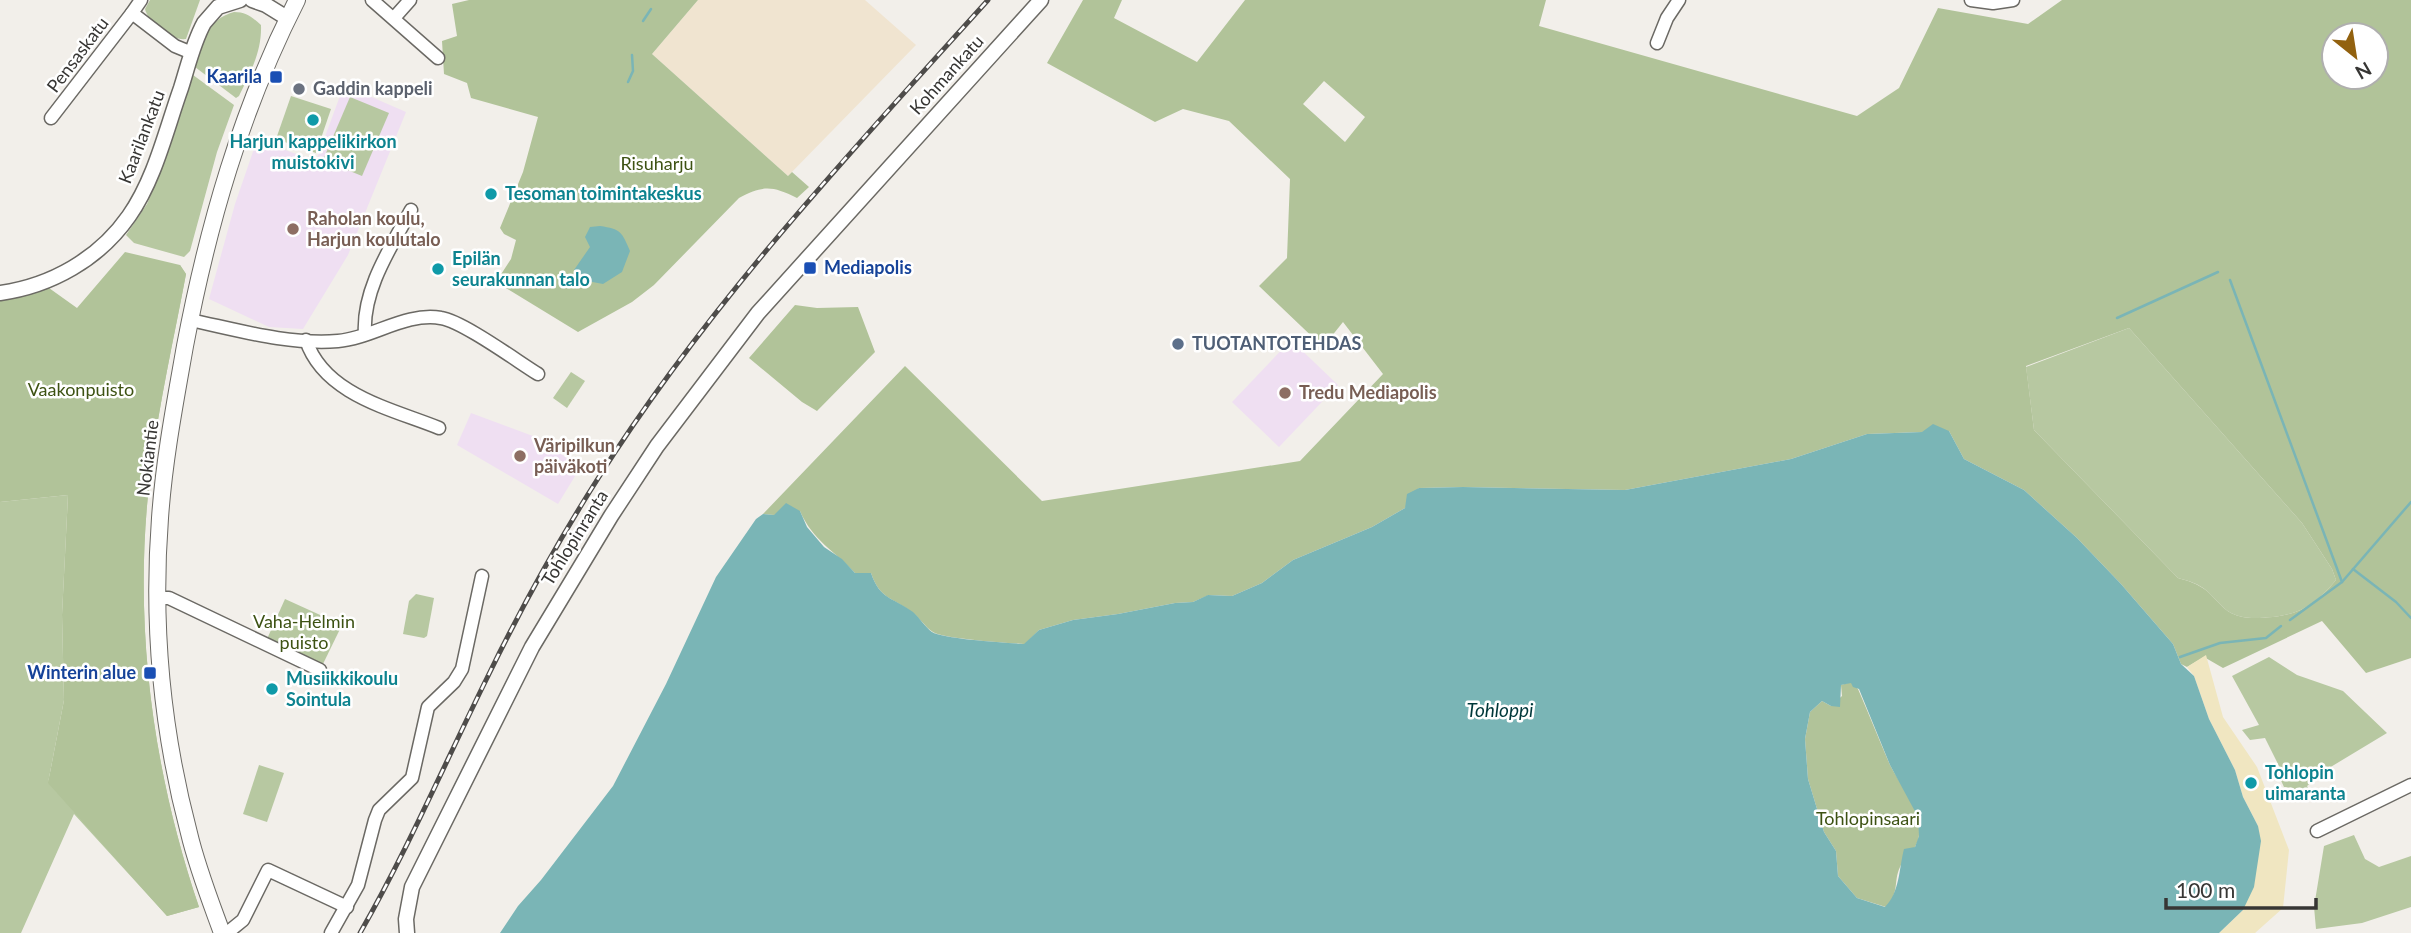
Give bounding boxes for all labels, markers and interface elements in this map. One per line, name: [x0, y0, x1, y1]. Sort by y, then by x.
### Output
street label: Pensaskatu: [42, 12, 113, 97]
north arrow: [2320, 21, 2390, 91]
street label: Kohmankatu: [905, 30, 988, 119]
text: N: [2352, 58, 2376, 85]
place label: Kaarila: [207, 65, 262, 87]
marker: Kaarila: [268, 69, 284, 85]
place label: Gaddin kappeli: [313, 77, 433, 99]
marker: Gaddin kappeli: [291, 81, 307, 97]
street label: Kaarilankatu: [113, 87, 169, 186]
marker: Harjun kappelikirkon muistokivi: [305, 112, 321, 128]
place label: Harjun kappelikirkon muistokivi: [229, 130, 397, 173]
park label: Risuharju: [620, 152, 694, 174]
place label: Tesoman toimintakeskus: [505, 182, 702, 204]
marker: Tesoman toimintakeskus: [483, 186, 499, 202]
place label: Raholan koulu, Harjun koulutalo: [307, 207, 441, 250]
marker: Raholan koulu, Harjun koulutalo: [285, 221, 301, 237]
place label: Epilän seurakunnan talo: [452, 247, 590, 290]
place label: Mediapolis: [824, 256, 912, 278]
marker: Mediapolis: [802, 260, 818, 276]
marker: Epilän seurakunnan talo: [430, 261, 446, 277]
place label: TUOTANTOTEHDAS: [1192, 332, 1361, 354]
marker: TUOTANTOTEHDAS: [1170, 336, 1186, 352]
park label: Vaakonpuisto: [28, 378, 134, 400]
place label: Tredu Mediapolis: [1299, 381, 1437, 403]
marker: Tredu Mediapolis: [1277, 385, 1293, 401]
street label: Nokiantie: [131, 419, 163, 497]
place label: Väripilkun päiväkoti: [533, 434, 615, 477]
marker: Väripilkun päiväkoti: [512, 448, 528, 464]
street label: Tohlopinranta: [536, 486, 612, 589]
park label: Vaha-Helmin puisto: [253, 610, 355, 653]
place label: Winterin alue: [27, 661, 136, 683]
marker: Winterin alue: [142, 665, 158, 681]
place label: Musiikkikoulu Sointula: [286, 667, 398, 710]
marker: Musiikkikoulu Sointula: [264, 681, 280, 697]
water label: Tohloppi: [1467, 698, 1534, 721]
place label: Tohlopin uimaranta: [2265, 761, 2346, 804]
marker: Tohlopin uimaranta: [2243, 775, 2259, 791]
park label: Tohlopinsaari: [1816, 807, 1920, 829]
scale bar: [2166, 866, 2316, 910]
text: 100 m: [2176, 877, 2235, 902]

